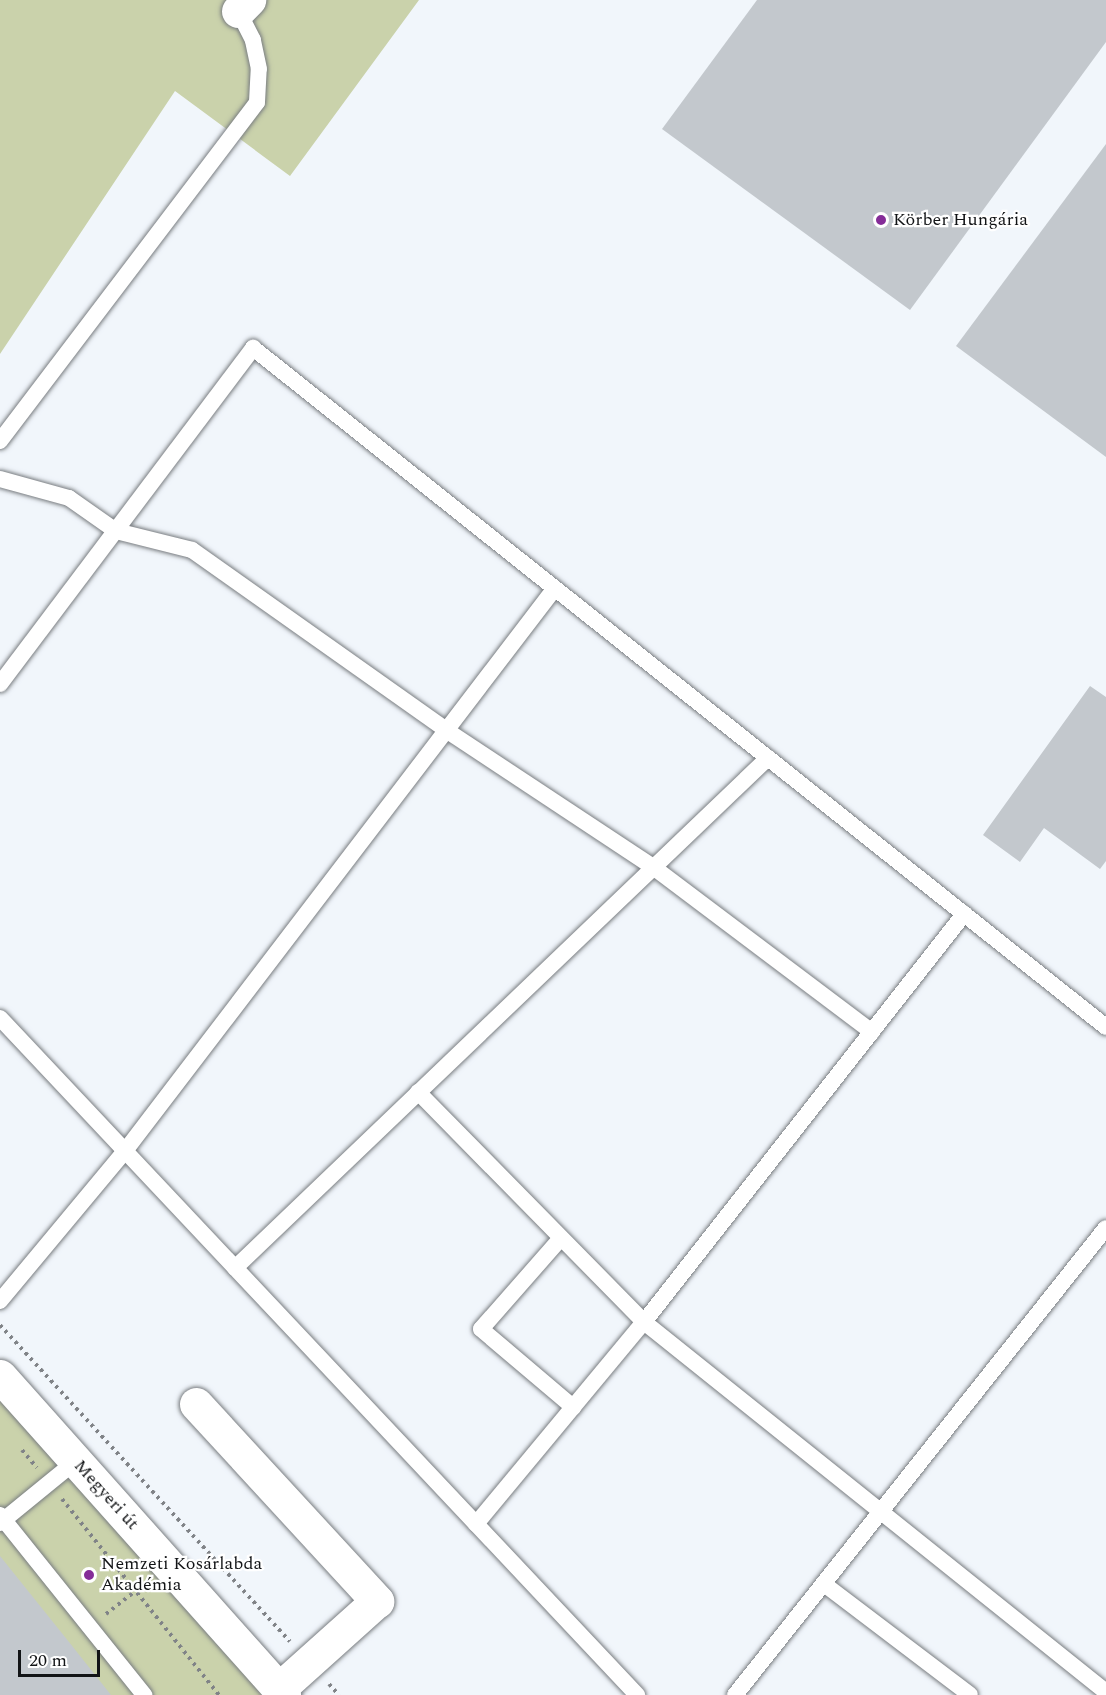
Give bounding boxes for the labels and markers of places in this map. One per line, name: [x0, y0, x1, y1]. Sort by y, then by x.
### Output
place label: Körber Hungária: [893, 209, 1028, 231]
marker: Körber Hungária: [874, 213, 888, 227]
place label: Nemzeti Kosárlabda Akadémia: [101, 1554, 262, 1596]
marker: Nemzeti Kosárlabda Akadémia: [82, 1568, 96, 1582]

